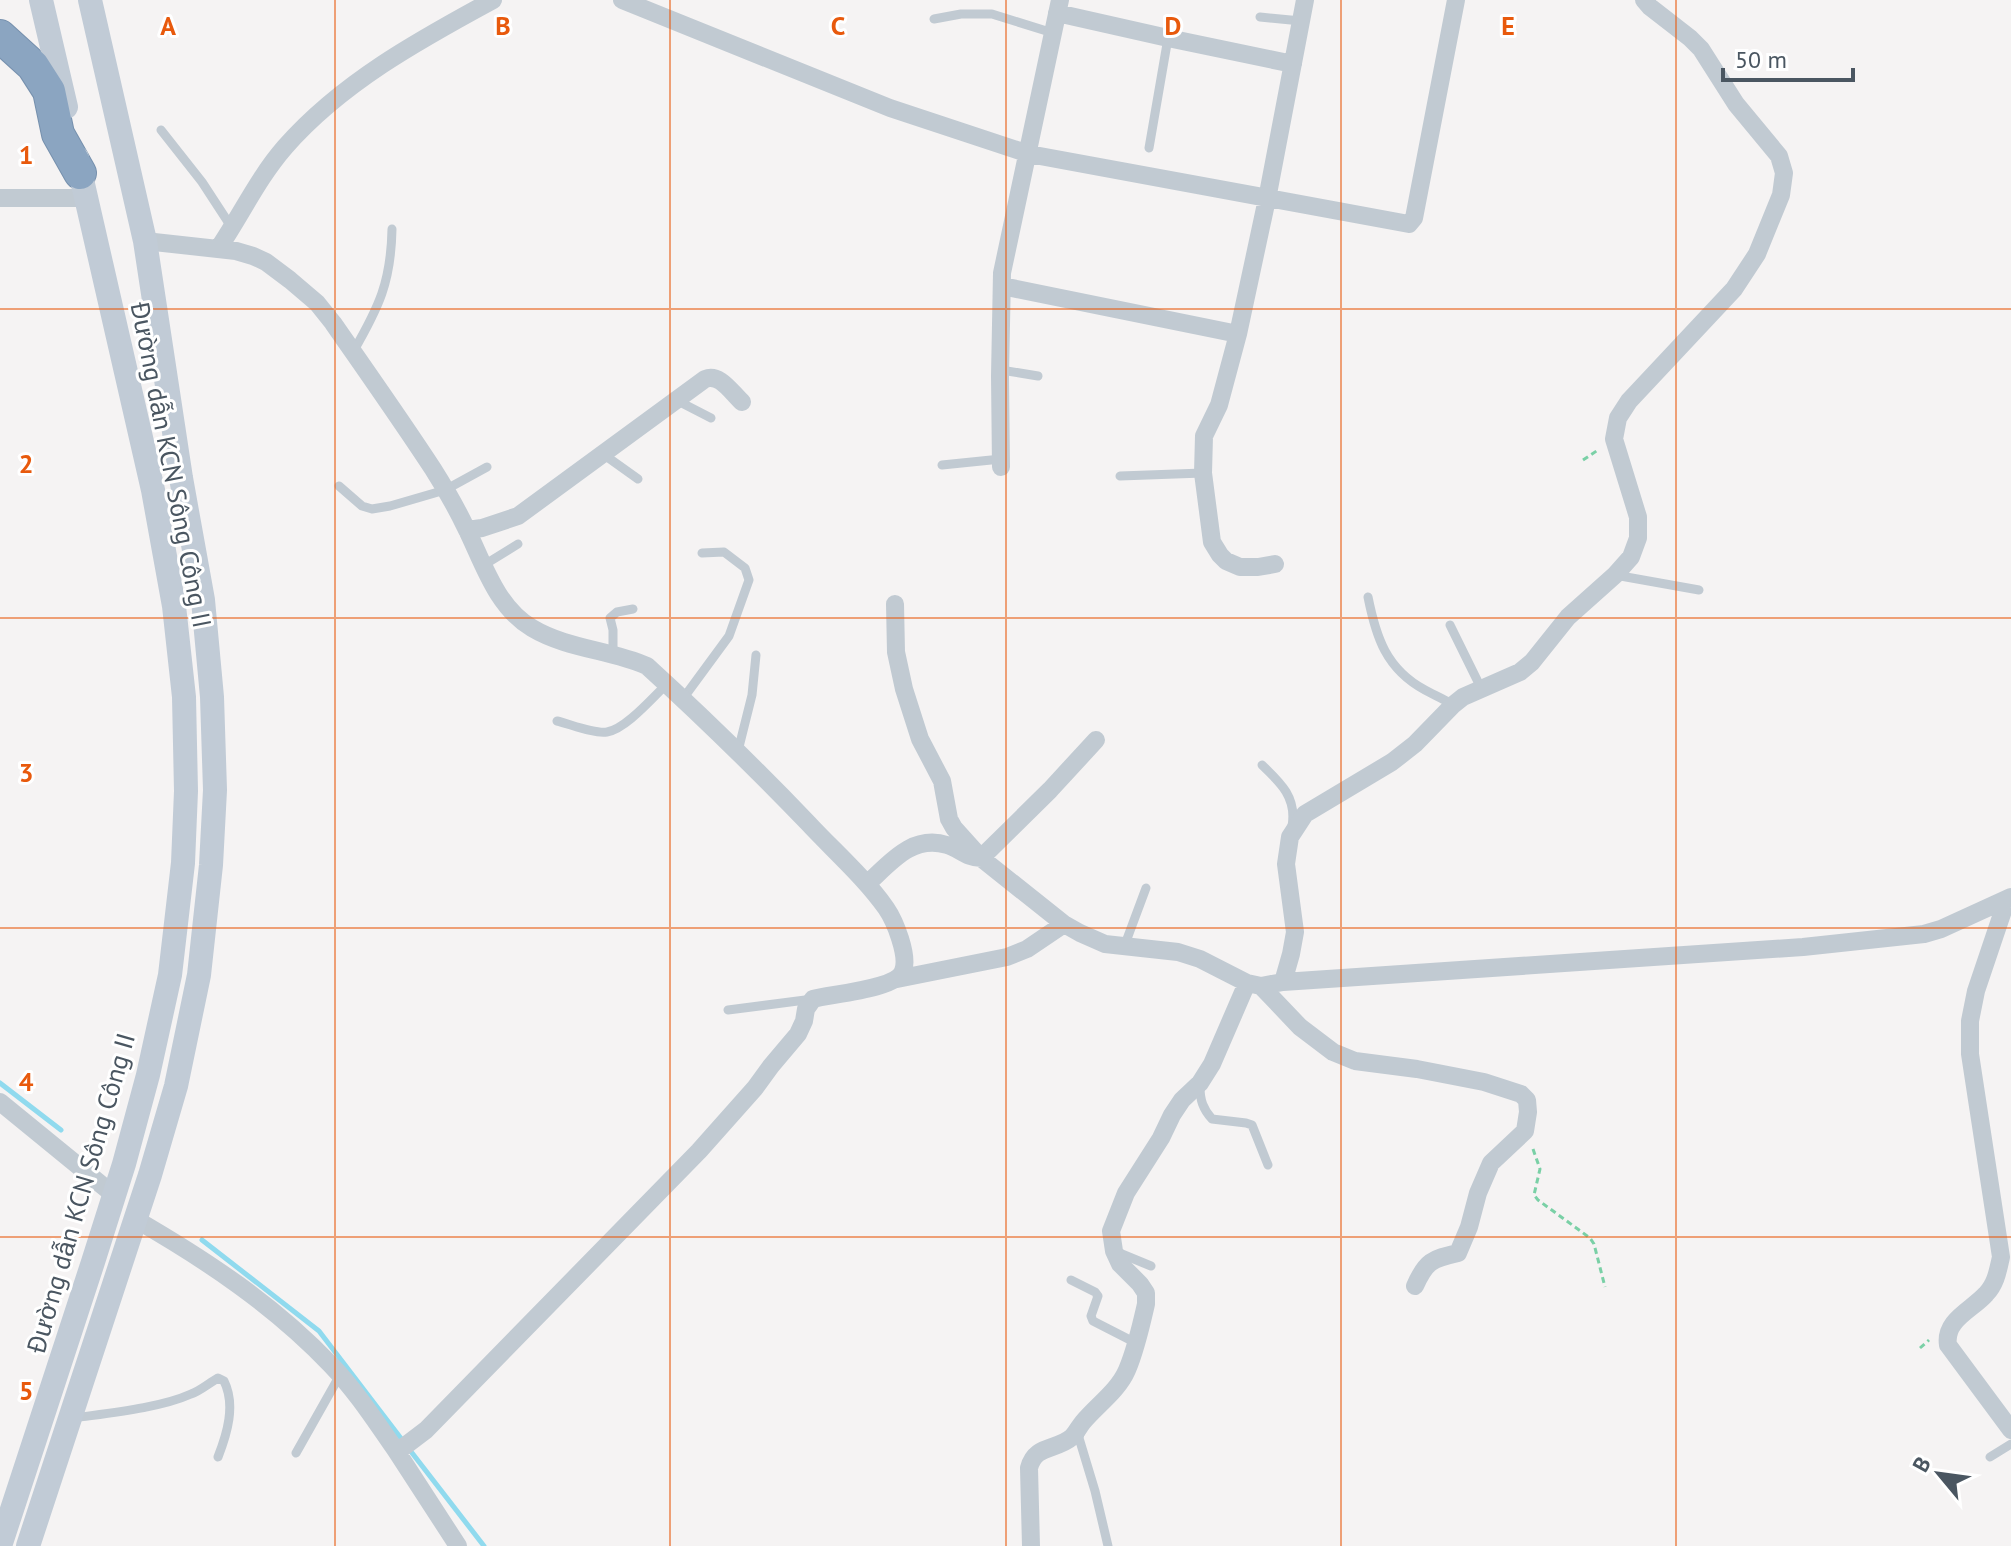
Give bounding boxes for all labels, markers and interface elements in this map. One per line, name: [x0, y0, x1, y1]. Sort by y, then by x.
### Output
text: A: [160, 9, 176, 42]
text: B: [495, 9, 511, 42]
text: C: [831, 9, 845, 42]
text: D: [1165, 9, 1181, 42]
text: E: [1501, 9, 1515, 42]
scale bar: [1723, 32, 1853, 82]
text: 50 m: [1735, 44, 1787, 75]
text: 1: [19, 138, 33, 171]
street label: Đường dẫn KCN Sông Công II: [124, 298, 219, 631]
text: 2: [19, 447, 33, 480]
text: 3: [19, 756, 33, 789]
street label: Đường dẫn KCN Sông Công II: [19, 1029, 142, 1358]
text: 4: [19, 1065, 34, 1098]
text: 5: [19, 1374, 33, 1407]
north arrow: [1899, 1434, 1979, 1514]
text: B: [1906, 1452, 1937, 1477]

